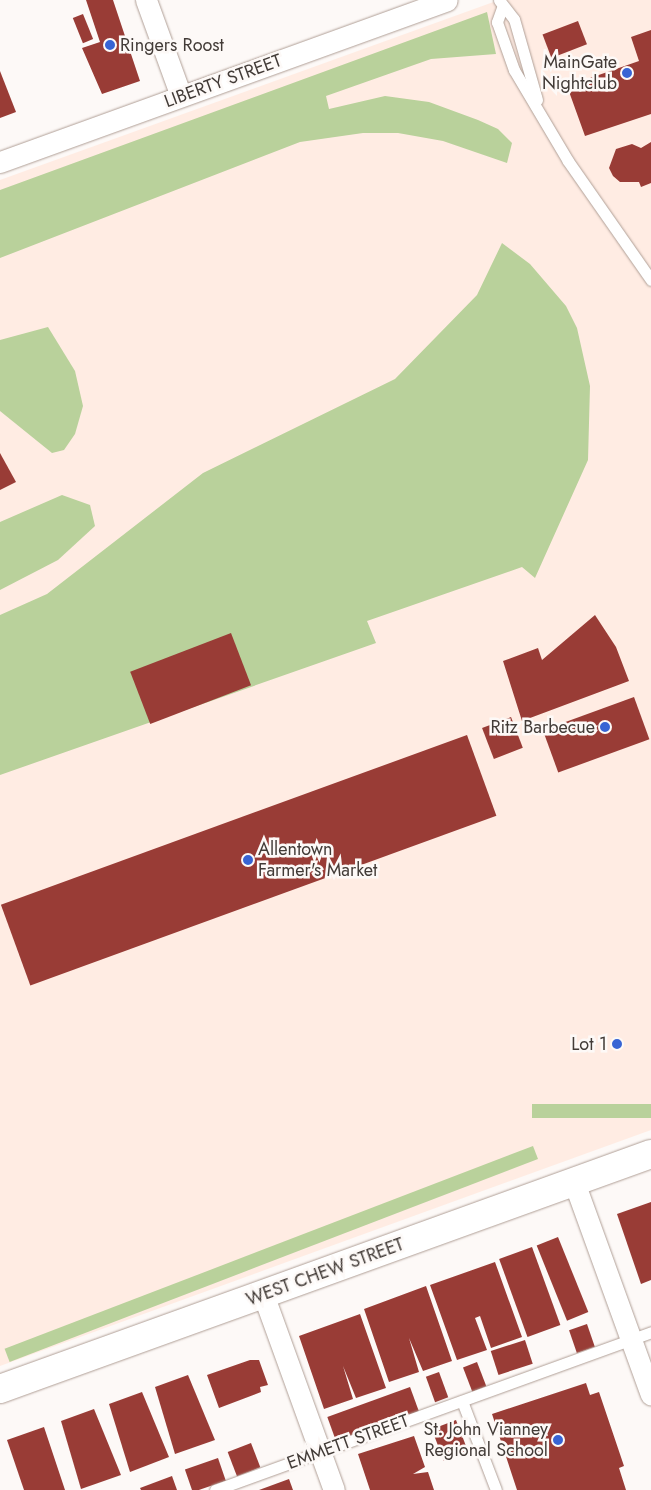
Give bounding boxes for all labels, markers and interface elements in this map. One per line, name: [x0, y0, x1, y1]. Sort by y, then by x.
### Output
place label: Ringers Roost: [120, 34, 224, 56]
marker: Ringers Roost: [104, 39, 116, 51]
street label: LIBERTY STREET: [161, 50, 285, 112]
place label: MainGate Nightclub: [542, 52, 617, 94]
marker: MainGate Nightclub: [621, 67, 633, 79]
place label: Ritz Barbecue: [491, 716, 595, 738]
marker: Ritz Barbecue: [599, 721, 611, 733]
place label: Allentown Farmer's Market: [258, 839, 377, 882]
marker: Allentown Farmer's Market: [242, 854, 254, 866]
place label: Lot 1: [571, 1033, 607, 1055]
marker: Lot 1: [611, 1038, 623, 1050]
street label: WEST CHEW STREET: [243, 1233, 407, 1311]
street label: EMMETT STREET: [284, 1410, 412, 1474]
place label: St. John Vianney Regional School: [424, 1419, 548, 1462]
marker: St. John Vianney Regional School: [552, 1434, 564, 1446]

